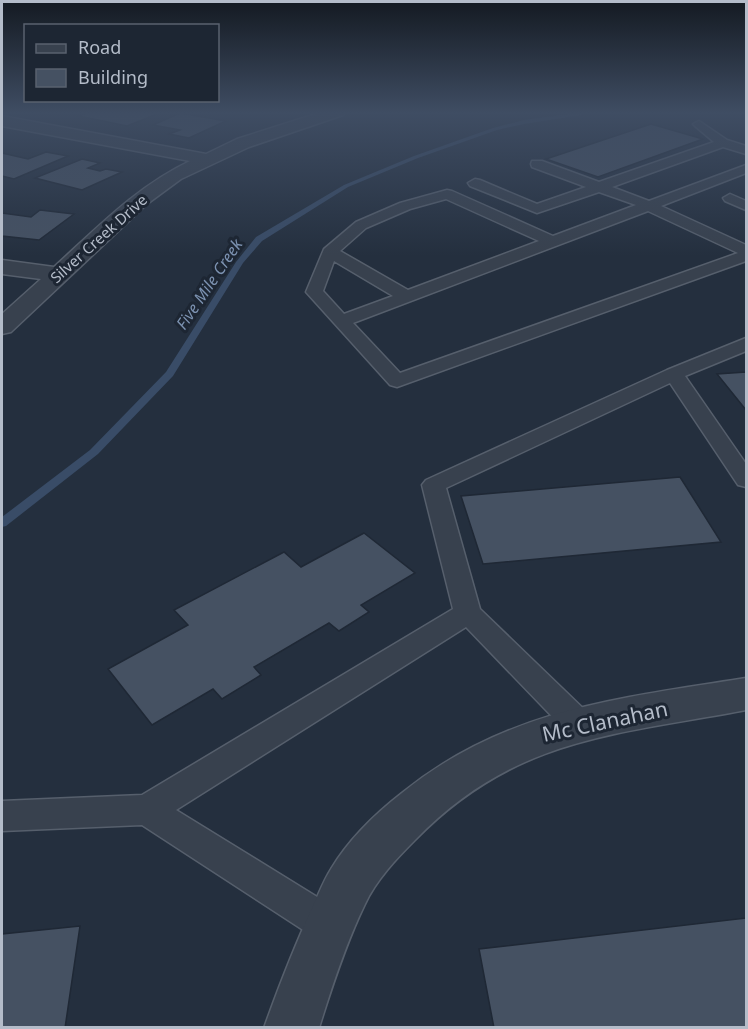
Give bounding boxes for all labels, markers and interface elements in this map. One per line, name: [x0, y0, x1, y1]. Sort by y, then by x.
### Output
legend: [24, 24, 219, 102]
text: Road: [78, 35, 121, 59]
text: Building: [78, 65, 148, 89]
street label: Silver Creek Drive: [46, 190, 151, 287]
water label: Five Mile Creek: [171, 234, 248, 333]
street label: Mc Clanahan: [539, 694, 670, 748]

